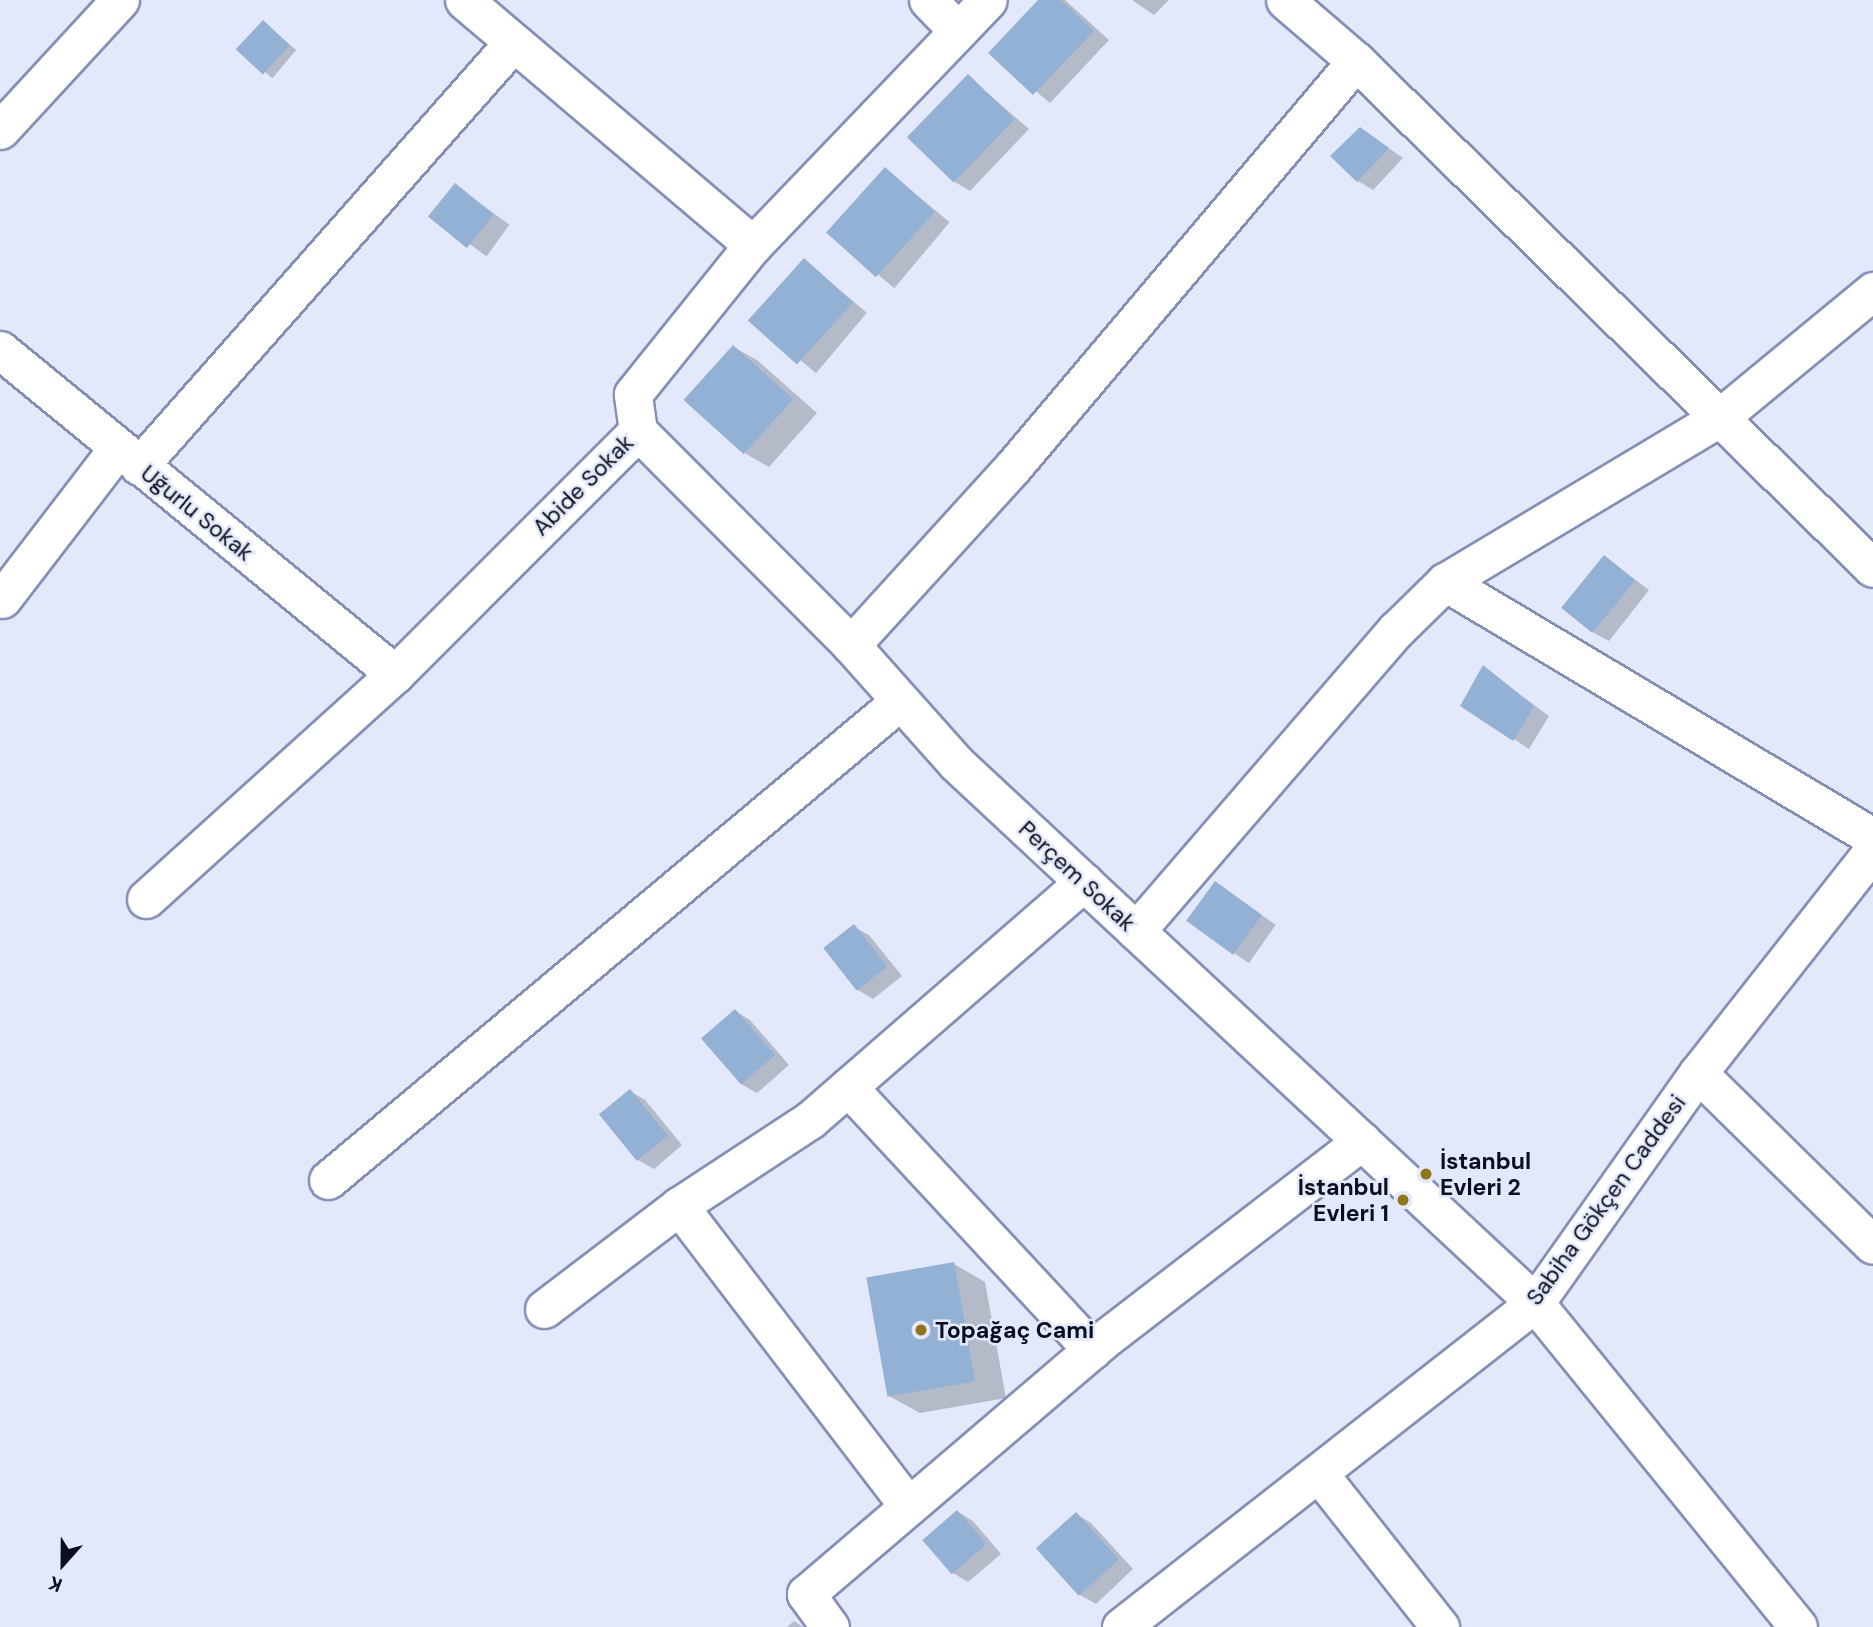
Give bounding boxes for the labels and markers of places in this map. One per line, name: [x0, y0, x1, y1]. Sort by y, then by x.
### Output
place label: İstanbul Evleri 2: [1440, 1147, 1531, 1201]
marker: İstanbul Evleri 2: [1418, 1166, 1434, 1182]
place label: İstanbul Evleri 1: [1298, 1173, 1389, 1227]
marker: İstanbul Evleri 1: [1395, 1192, 1411, 1208]
place label: Topağaç Cami: [935, 1316, 1094, 1344]
marker: Topağaç Cami: [913, 1322, 929, 1338]

